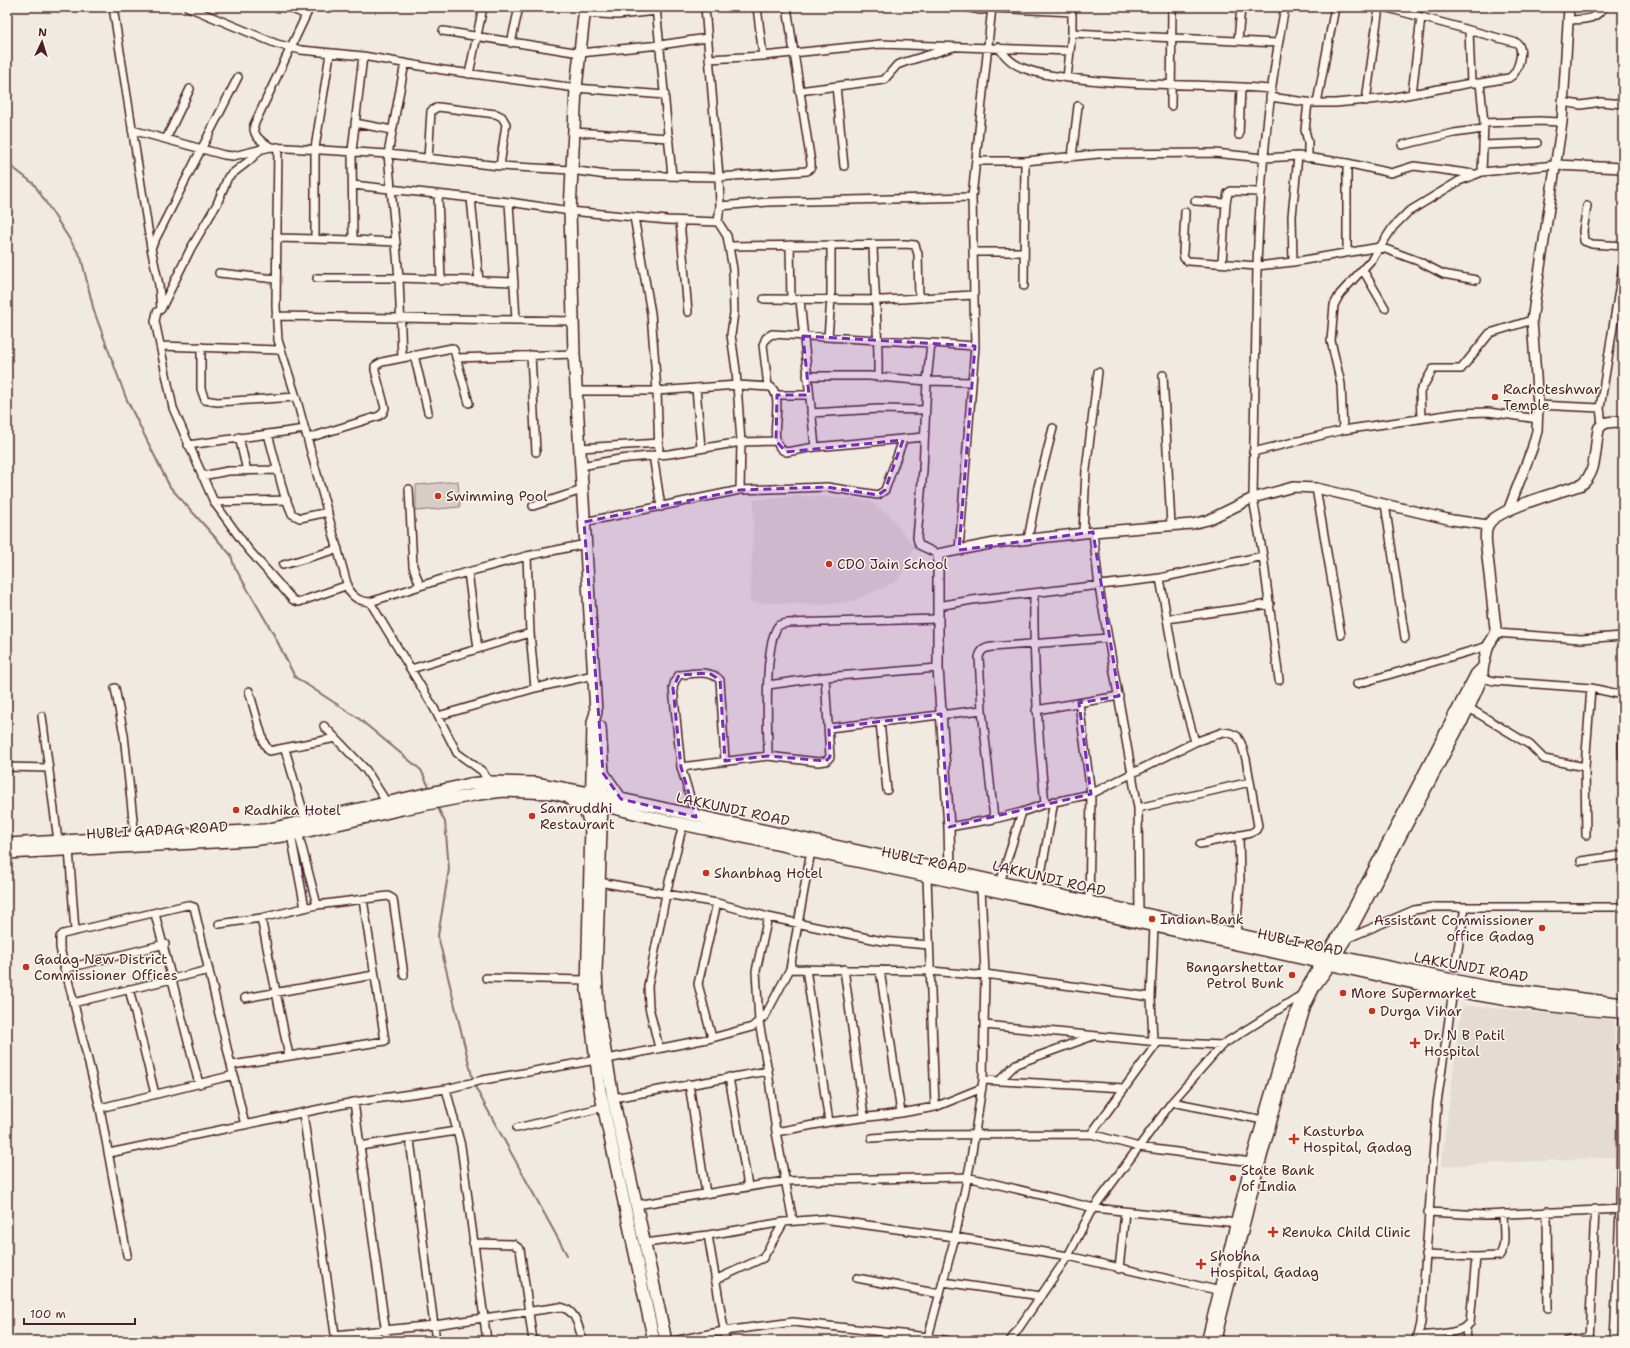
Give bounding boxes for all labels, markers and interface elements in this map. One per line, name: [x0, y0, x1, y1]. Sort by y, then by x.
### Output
north arrow: [22, 22, 62, 62]
text: N: [38, 25, 48, 40]
place label: Rachoteshwar Temple: [1503, 380, 1601, 414]
marker: Rachoteshwar Temple: [1490, 392, 1500, 402]
place label: Swimming Pool: [446, 487, 548, 505]
marker: Swimming Pool: [433, 491, 443, 501]
place label: CDO Jain School: [837, 555, 949, 573]
marker: CDO Jain School: [824, 559, 834, 569]
street label: LAKKUNDI ROAD: [675, 788, 791, 830]
place label: Samruddhi Restaurant: [540, 799, 615, 833]
place label: Radhika Hotel: [244, 801, 341, 819]
marker: Radhika Hotel: [231, 805, 241, 815]
marker: Samruddhi Restaurant: [527, 811, 537, 821]
street label: HUBLI GADAG ROAD: [86, 817, 228, 843]
street label: HUBLI ROAD: [880, 842, 968, 878]
street label: LAKKUNDI ROAD: [991, 856, 1107, 900]
place label: Shanbhag Hotel: [714, 864, 823, 882]
marker: Shanbhag Hotel: [701, 868, 711, 878]
place label: Indian Bank: [1160, 910, 1244, 928]
place label: Assistant Commissioner office Gadag: [1374, 911, 1534, 945]
marker: Indian Bank: [1147, 914, 1157, 924]
marker: Assistant Commissioner office Gadag: [1537, 923, 1547, 933]
street label: HUBLI ROAD: [1256, 924, 1344, 960]
street label: LAKKUNDI ROAD: [1412, 948, 1530, 986]
place label: Gadag New District Commissioner Offices: [34, 950, 178, 984]
place label: Bangarshettar Petrol Bunk: [1186, 958, 1284, 992]
marker: Gadag New District Commissioner Offices: [21, 962, 31, 972]
marker: Bangarshettar Petrol Bunk: [1287, 970, 1297, 980]
place label: More Supermarket: [1351, 984, 1476, 1002]
marker: More Supermarket: [1338, 988, 1348, 998]
place label: Durga Vihar: [1380, 1002, 1463, 1020]
marker: Durga Vihar: [1367, 1006, 1377, 1016]
place label: Dr. N B Patil Hospital: [1424, 1026, 1506, 1060]
marker: Dr. N B Patil Hospital: [1409, 1037, 1421, 1049]
place label: Kasturba Hospital, Gadag: [1303, 1122, 1412, 1156]
marker: Kasturba Hospital, Gadag: [1288, 1133, 1300, 1145]
place label: State Bank of India: [1241, 1161, 1315, 1195]
marker: State Bank of India: [1228, 1173, 1238, 1183]
place label: Renuka Child Clinic: [1282, 1223, 1411, 1241]
marker: Renuka Child Clinic: [1267, 1226, 1279, 1238]
place label: Shobha Hospital, Gadag: [1210, 1247, 1319, 1281]
marker: Shobha Hospital, Gadag: [1195, 1258, 1207, 1270]
scale bar: [24, 1300, 135, 1326]
text: 100 m: [30, 1306, 66, 1322]

